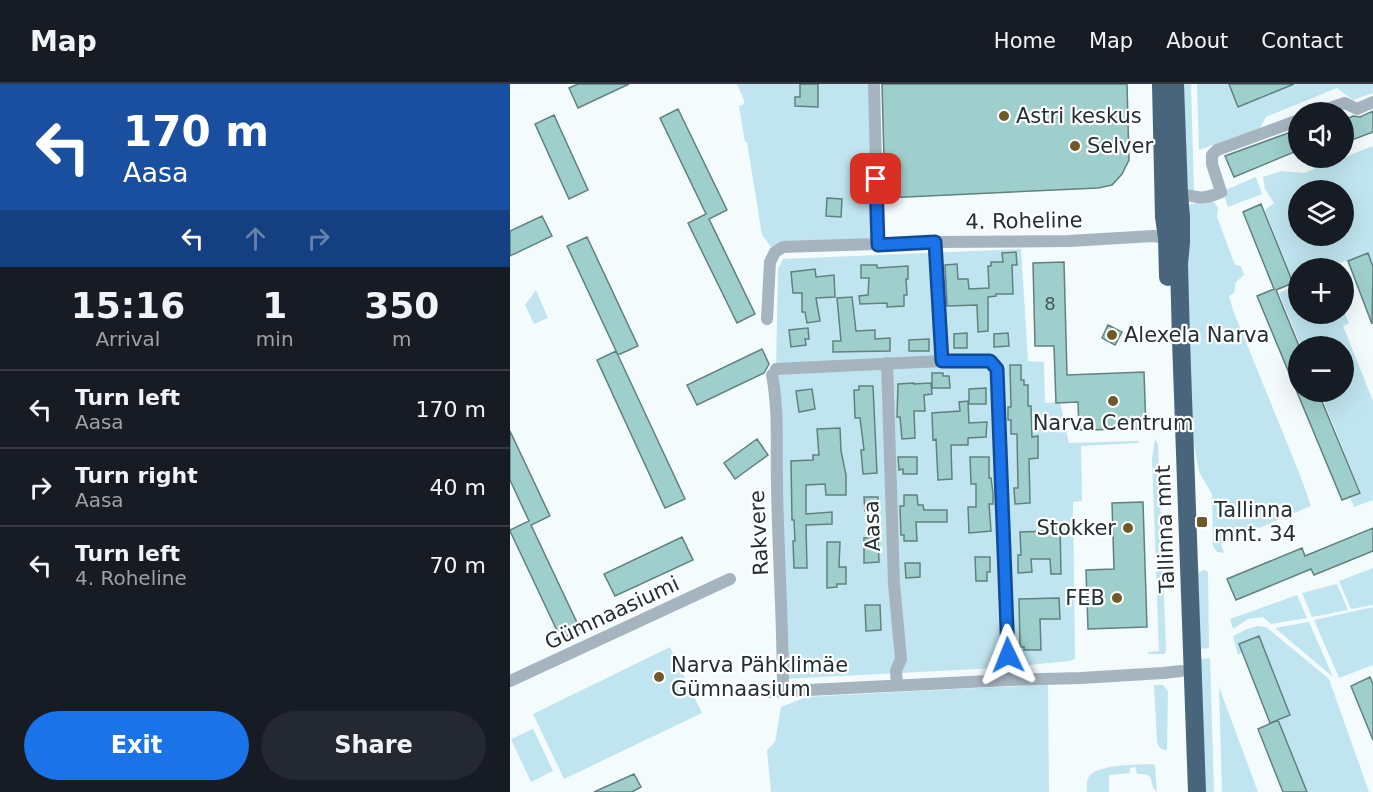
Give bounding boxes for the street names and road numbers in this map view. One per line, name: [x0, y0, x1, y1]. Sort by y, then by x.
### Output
street label: 4. Roheline: [965, 208, 1083, 234]
street label: Tallinna mnt: [1151, 465, 1179, 594]
street label: Rakvere: [745, 490, 773, 576]
street label: Aasa: [859, 500, 885, 552]
street label: Gümnaasiumi: [541, 571, 683, 655]

